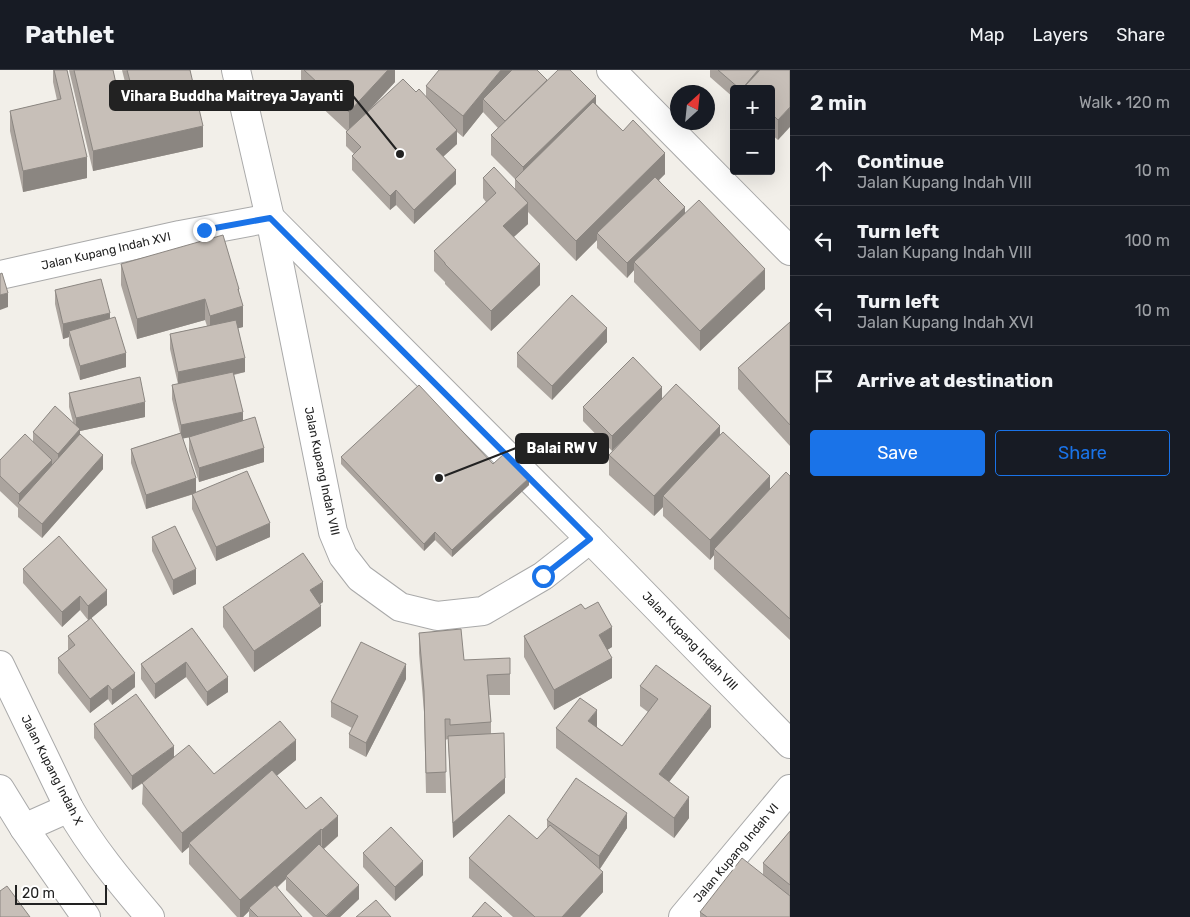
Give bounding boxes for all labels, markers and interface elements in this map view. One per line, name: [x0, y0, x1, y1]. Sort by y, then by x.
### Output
text: Pathlet: [25, 21, 114, 49]
text: Map: [970, 24, 1005, 46]
text: Layers: [1033, 24, 1088, 46]
text: Share: [1116, 24, 1165, 46]
callout: Vihara Buddha Maitreya Jayanti: [110, 81, 353, 110]
north arrow: [670, 85, 715, 130]
map controls: [730, 85, 775, 175]
button: +: [730, 85, 775, 130]
text: Vihara Buddha Maitreya Jayanti: [121, 88, 343, 105]
text: 2 min: [810, 90, 867, 115]
text: Walk · 120 m: [1079, 93, 1170, 112]
button: −: [730, 130, 775, 175]
text: Continue: [857, 150, 944, 173]
icon: ahead: [810, 157, 838, 185]
text: 10 m: [1135, 161, 1170, 180]
text: Jalan Kupang Indah VIII: [857, 173, 1032, 192]
route end: [193, 219, 216, 242]
text: Turn left: [857, 220, 939, 243]
icon: left: [810, 227, 838, 255]
street label: Jalan Kupang Indah XVI: [40, 229, 172, 273]
text: 100 m: [1125, 231, 1170, 250]
text: Jalan Kupang Indah VIII: [857, 243, 1032, 262]
text: Turn left: [857, 290, 939, 313]
icon: left: [810, 297, 838, 325]
text: 10 m: [1135, 301, 1170, 320]
text: Jalan Kupang Indah XVI: [857, 313, 1034, 332]
icon: arrive: [810, 367, 838, 395]
text: Arrive at destination: [857, 369, 1053, 392]
street label: Jalan Kupang Indah VIII: [302, 405, 342, 537]
button: Save: [810, 430, 985, 476]
button: Share: [995, 430, 1170, 476]
callout: Balai RW V: [516, 434, 608, 463]
text: Balai RW V: [527, 440, 598, 457]
route start: [532, 565, 555, 588]
street label: Jalan Kupang Indah VIII: [639, 589, 741, 693]
street label: Jalan Kupang Indah X: [18, 713, 86, 828]
street label: Jalan Kupang Indah VI: [691, 801, 781, 905]
scale bar: [15, 882, 108, 905]
text: 20 m: [22, 885, 55, 902]

